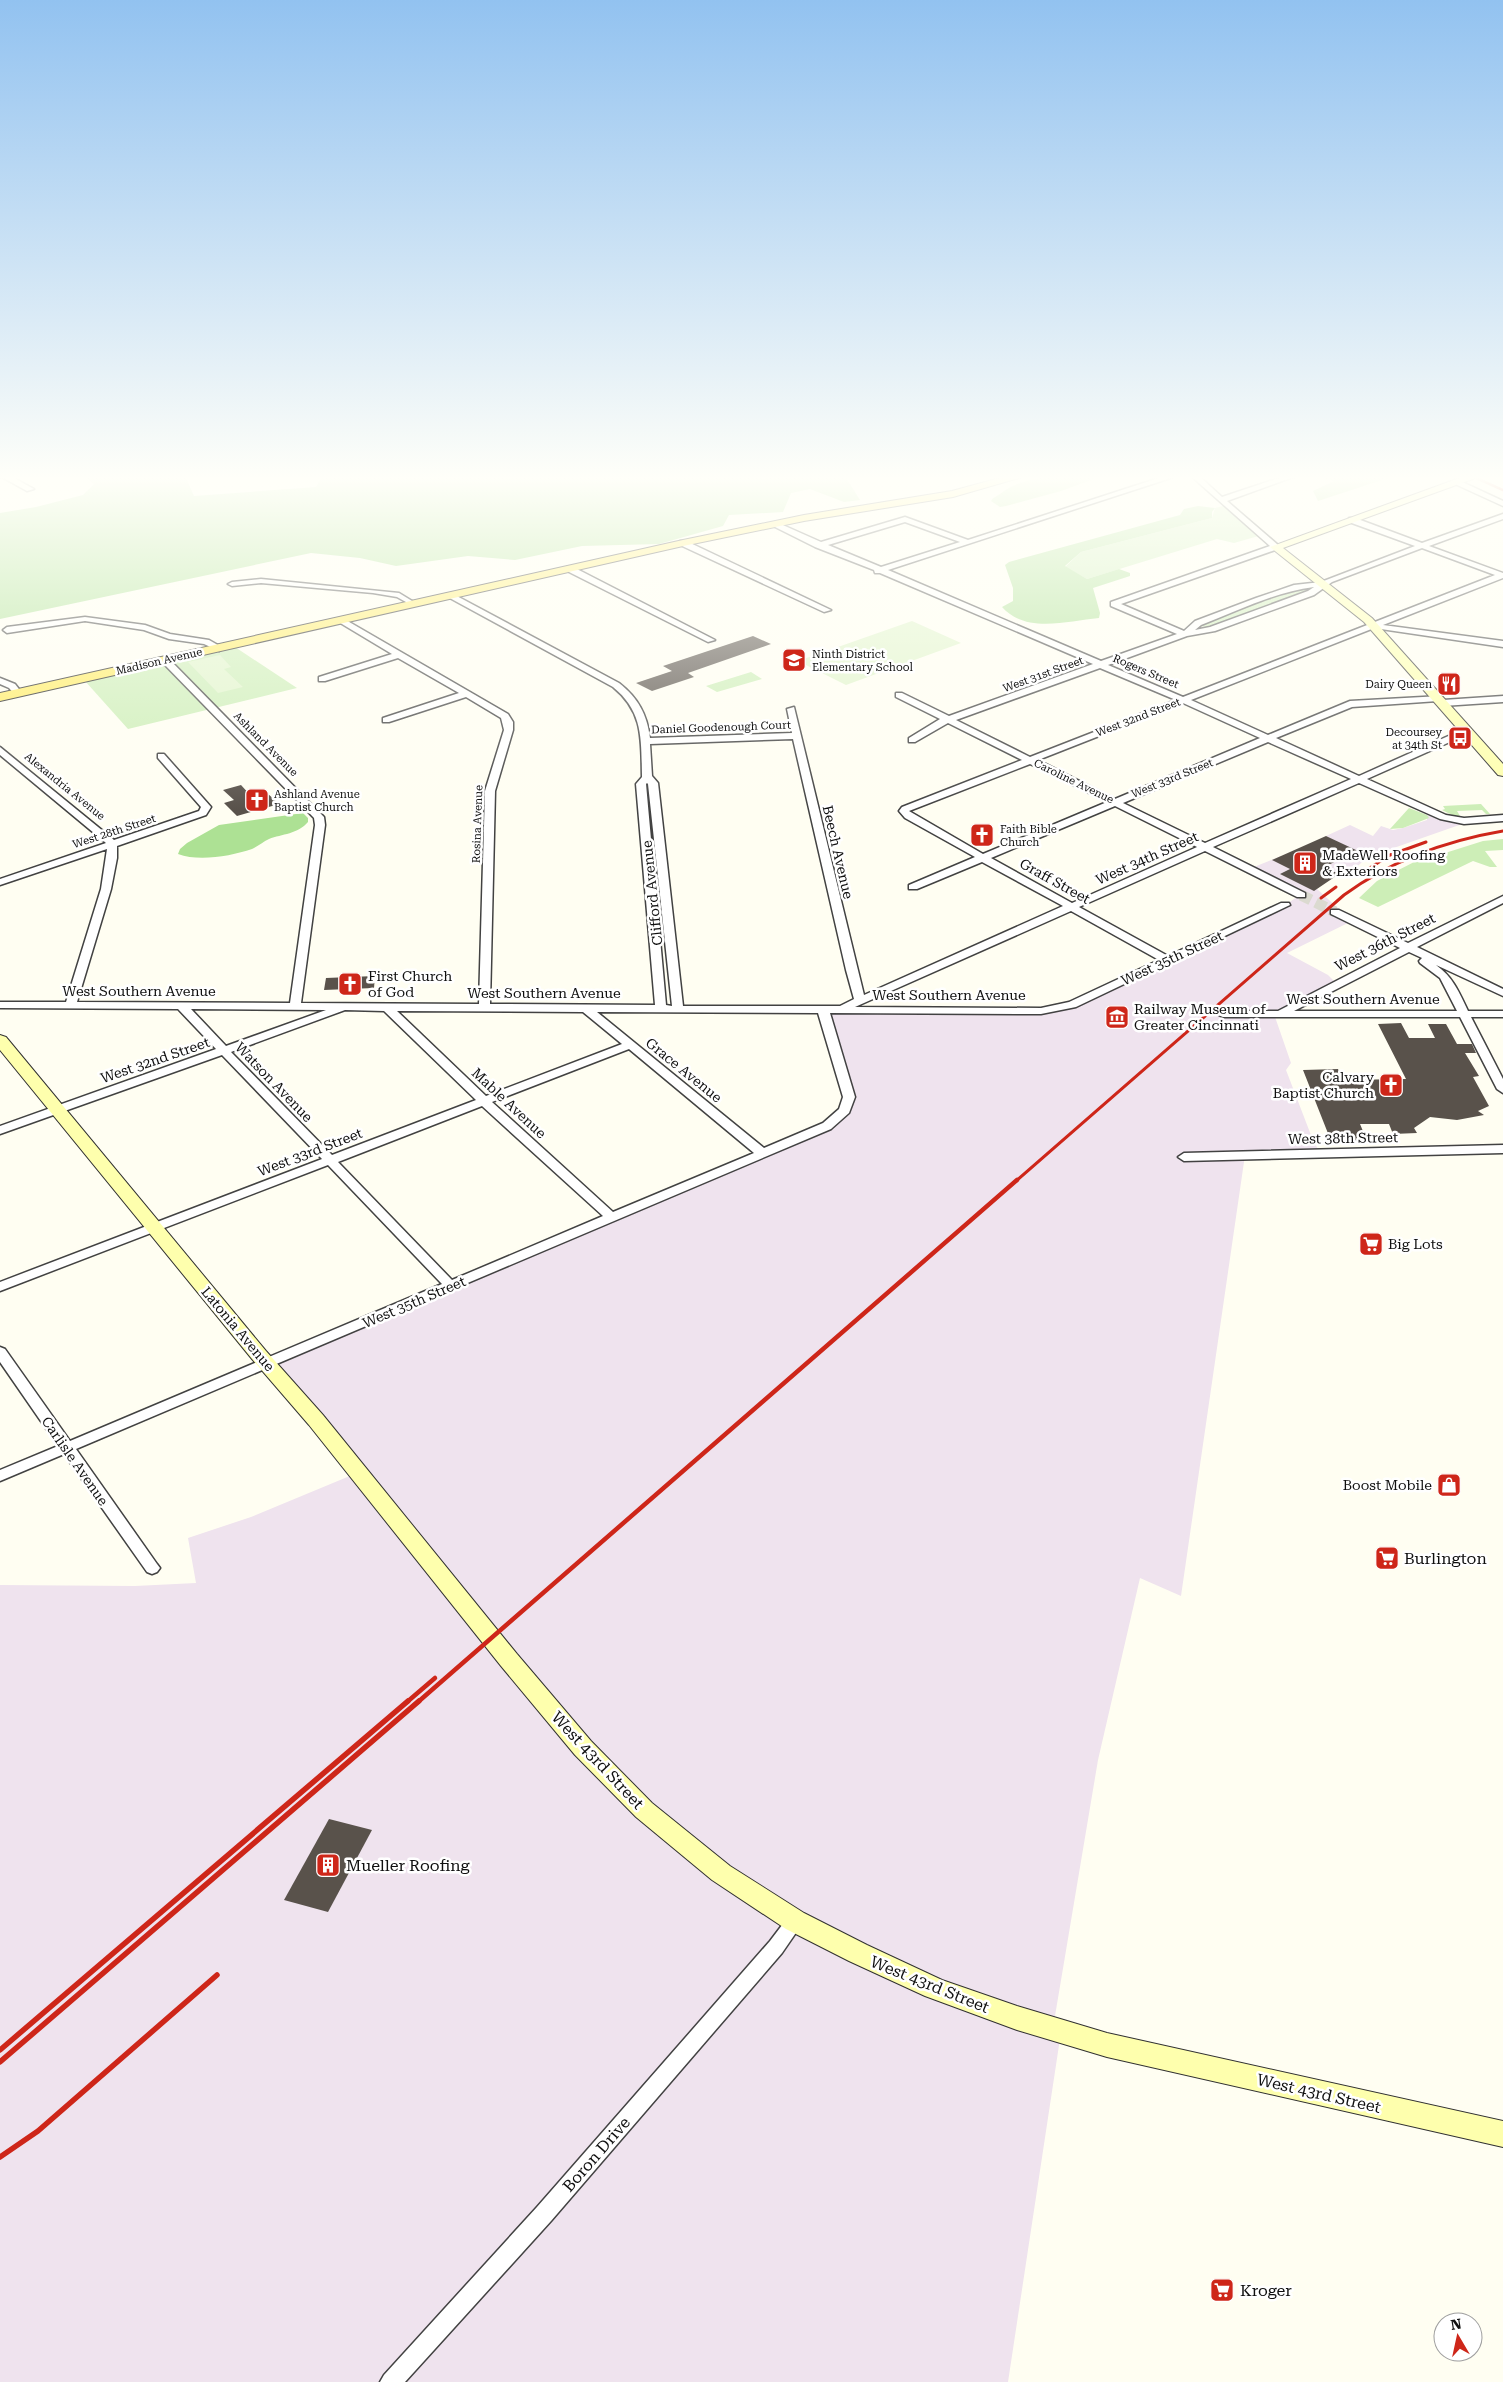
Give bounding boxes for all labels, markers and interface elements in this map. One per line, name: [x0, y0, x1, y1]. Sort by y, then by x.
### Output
street label: Madison Avenue: [115, 645, 203, 678]
school or university icon: Ninth District Elementary School: [781, 647, 807, 673]
place label: Ninth District Elementary School: [812, 648, 913, 674]
street label: Rogers Street: [1111, 652, 1181, 691]
street label: West 31st Street: [1001, 654, 1085, 695]
restaurant icon: Dairy Queen: [1436, 671, 1462, 697]
place label: Dairy Queen: [1365, 678, 1432, 691]
street label: West 32nd Street: [1094, 695, 1182, 740]
street label: Ashland Avenue: [231, 709, 301, 779]
street label: Daniel Goodenough Court: [651, 719, 791, 736]
bus stop icon: Decoursey at 34th St: [1447, 725, 1473, 751]
place label: Decoursey at 34th St: [1385, 726, 1442, 752]
street label: Alexandria Avenue: [22, 750, 108, 823]
street label: Caroline Avenue: [1032, 756, 1116, 806]
street label: West 33rd Street: [1129, 756, 1215, 801]
street label: Rosina Avenue: [470, 785, 485, 863]
church icon: Ashland Avenue Baptist Church: [244, 787, 270, 813]
place label: Ashland Avenue Baptist Church: [274, 788, 360, 814]
street label: Beech Avenue: [819, 804, 857, 901]
street label: West 28th Street: [71, 812, 157, 851]
church icon: Faith Bible Church: [969, 822, 995, 848]
place label: Faith Bible Church: [1000, 823, 1057, 849]
street label: West 34th Street: [1093, 828, 1201, 888]
street label: Clifford Avenue: [638, 839, 665, 946]
place label: MadeWell Roofing & Exteriors: [1322, 847, 1445, 879]
building icon: MadeWell Roofing & Exteriors: [1292, 850, 1318, 876]
street label: Graff Street: [1017, 855, 1093, 907]
street label: West 36th Street: [1332, 910, 1438, 974]
street label: West 35th Street: [1119, 927, 1225, 989]
place label: First Church of God: [368, 968, 452, 1000]
church icon: First Church of God: [337, 971, 363, 997]
street label: West Southern Avenue: [62, 983, 216, 999]
street label: West Southern Avenue: [467, 985, 621, 1001]
street label: West Southern Avenue: [872, 987, 1026, 1003]
street label: West Southern Avenue: [1286, 991, 1440, 1007]
place label: Railway Museum of Greater Cincinnati: [1134, 1001, 1266, 1033]
museum icon: Railway Museum of Greater Cincinnati: [1104, 1004, 1130, 1030]
street label: West 32nd Street: [98, 1034, 212, 1086]
street label: Grace Avenue: [643, 1034, 726, 1106]
street label: Watson Avenue: [232, 1039, 316, 1125]
street label: Mable Avenue: [469, 1065, 550, 1142]
place label: Calvary Baptist Church: [1273, 1069, 1375, 1101]
church icon: Calvary Baptist Church: [1378, 1072, 1404, 1098]
street label: West 33rd Street: [255, 1125, 365, 1179]
street label: West 38th Street: [1288, 1129, 1398, 1147]
supermarket icon: Big Lots: [1358, 1231, 1384, 1257]
place label: Big Lots: [1388, 1236, 1443, 1252]
street label: West 35th Street: [360, 1273, 468, 1331]
street label: Latonia Avenue: [198, 1284, 278, 1375]
street label: Carlisle Avenue: [38, 1414, 112, 1509]
shop icon: Boost Mobile: [1436, 1472, 1462, 1498]
place label: Boost Mobile: [1343, 1477, 1432, 1493]
supermarket icon: Burlington: [1374, 1545, 1400, 1571]
place label: Burlington: [1404, 1549, 1487, 1568]
street label: West 43rd Street: [548, 1708, 648, 1813]
building icon: Mueller Roofing: [315, 1852, 341, 1878]
place label: Mueller Roofing: [346, 1856, 471, 1875]
street label: West 43rd Street: [868, 1952, 992, 2017]
street label: West 43rd Street: [1255, 2070, 1383, 2117]
street label: Boron Drive: [559, 2113, 634, 2196]
supermarket icon: Kroger: [1209, 2277, 1235, 2303]
place label: Kroger: [1240, 2281, 1292, 2300]
north arrow: [1433, 2312, 1483, 2362]
text: N: [1449, 2315, 1463, 2333]

